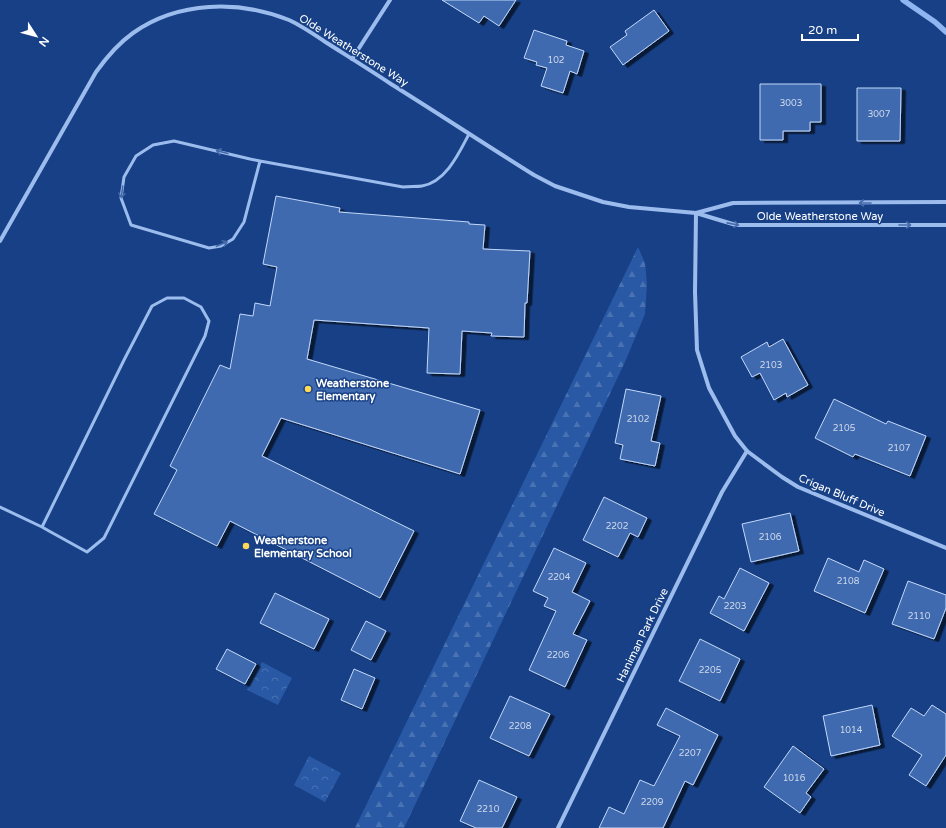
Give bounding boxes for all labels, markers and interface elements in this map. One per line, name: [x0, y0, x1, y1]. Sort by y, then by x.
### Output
street label: Olde Weatherstone Way: [297, 11, 411, 89]
north arrow: [16, 16, 56, 56]
scale bar: [802, 16, 858, 42]
text: 20 m: [808, 23, 837, 37]
text: N: [36, 34, 52, 49]
house number: 102: [548, 55, 564, 66]
house number: 3003: [780, 98, 802, 109]
house number: 3007: [868, 109, 891, 120]
one-way arrow: [216, 148, 229, 156]
one-way arrow: [118, 185, 126, 198]
one-way arrow: [859, 199, 872, 207]
street label: Olde Weatherstone Way: [757, 210, 883, 223]
one-way arrow: [727, 220, 740, 228]
one-way arrow: [898, 221, 911, 229]
one-way arrow: [215, 240, 227, 248]
house number: 2103: [760, 360, 782, 371]
place label: Weatherstone Elementary: [316, 377, 390, 404]
marker: Weatherstone Elementary: [303, 384, 313, 394]
house number: 2102: [627, 414, 649, 425]
house number: 2105: [833, 423, 856, 434]
house number: 2107: [888, 443, 911, 454]
street label: Crigan Bluff Drive: [797, 471, 887, 520]
house number: 2202: [606, 521, 628, 532]
house number: 2106: [759, 532, 782, 543]
place label: Weatherstone Elementary School: [254, 534, 352, 561]
marker: Weatherstone Elementary School: [241, 541, 251, 551]
house number: 2204: [548, 572, 571, 583]
house number: 2108: [837, 576, 860, 587]
street label: Haniman Park Drive: [614, 586, 671, 684]
house number: 2203: [724, 601, 746, 612]
house number: 2110: [908, 611, 931, 622]
house number: 2206: [547, 650, 570, 661]
house number: 2205: [699, 665, 722, 676]
house number: 2208: [509, 721, 532, 732]
house number: 1014: [840, 725, 863, 736]
house number: 2207: [679, 748, 702, 759]
house number: 1016: [783, 773, 806, 784]
house number: 2209: [641, 797, 664, 808]
house number: 2210: [477, 804, 500, 815]

